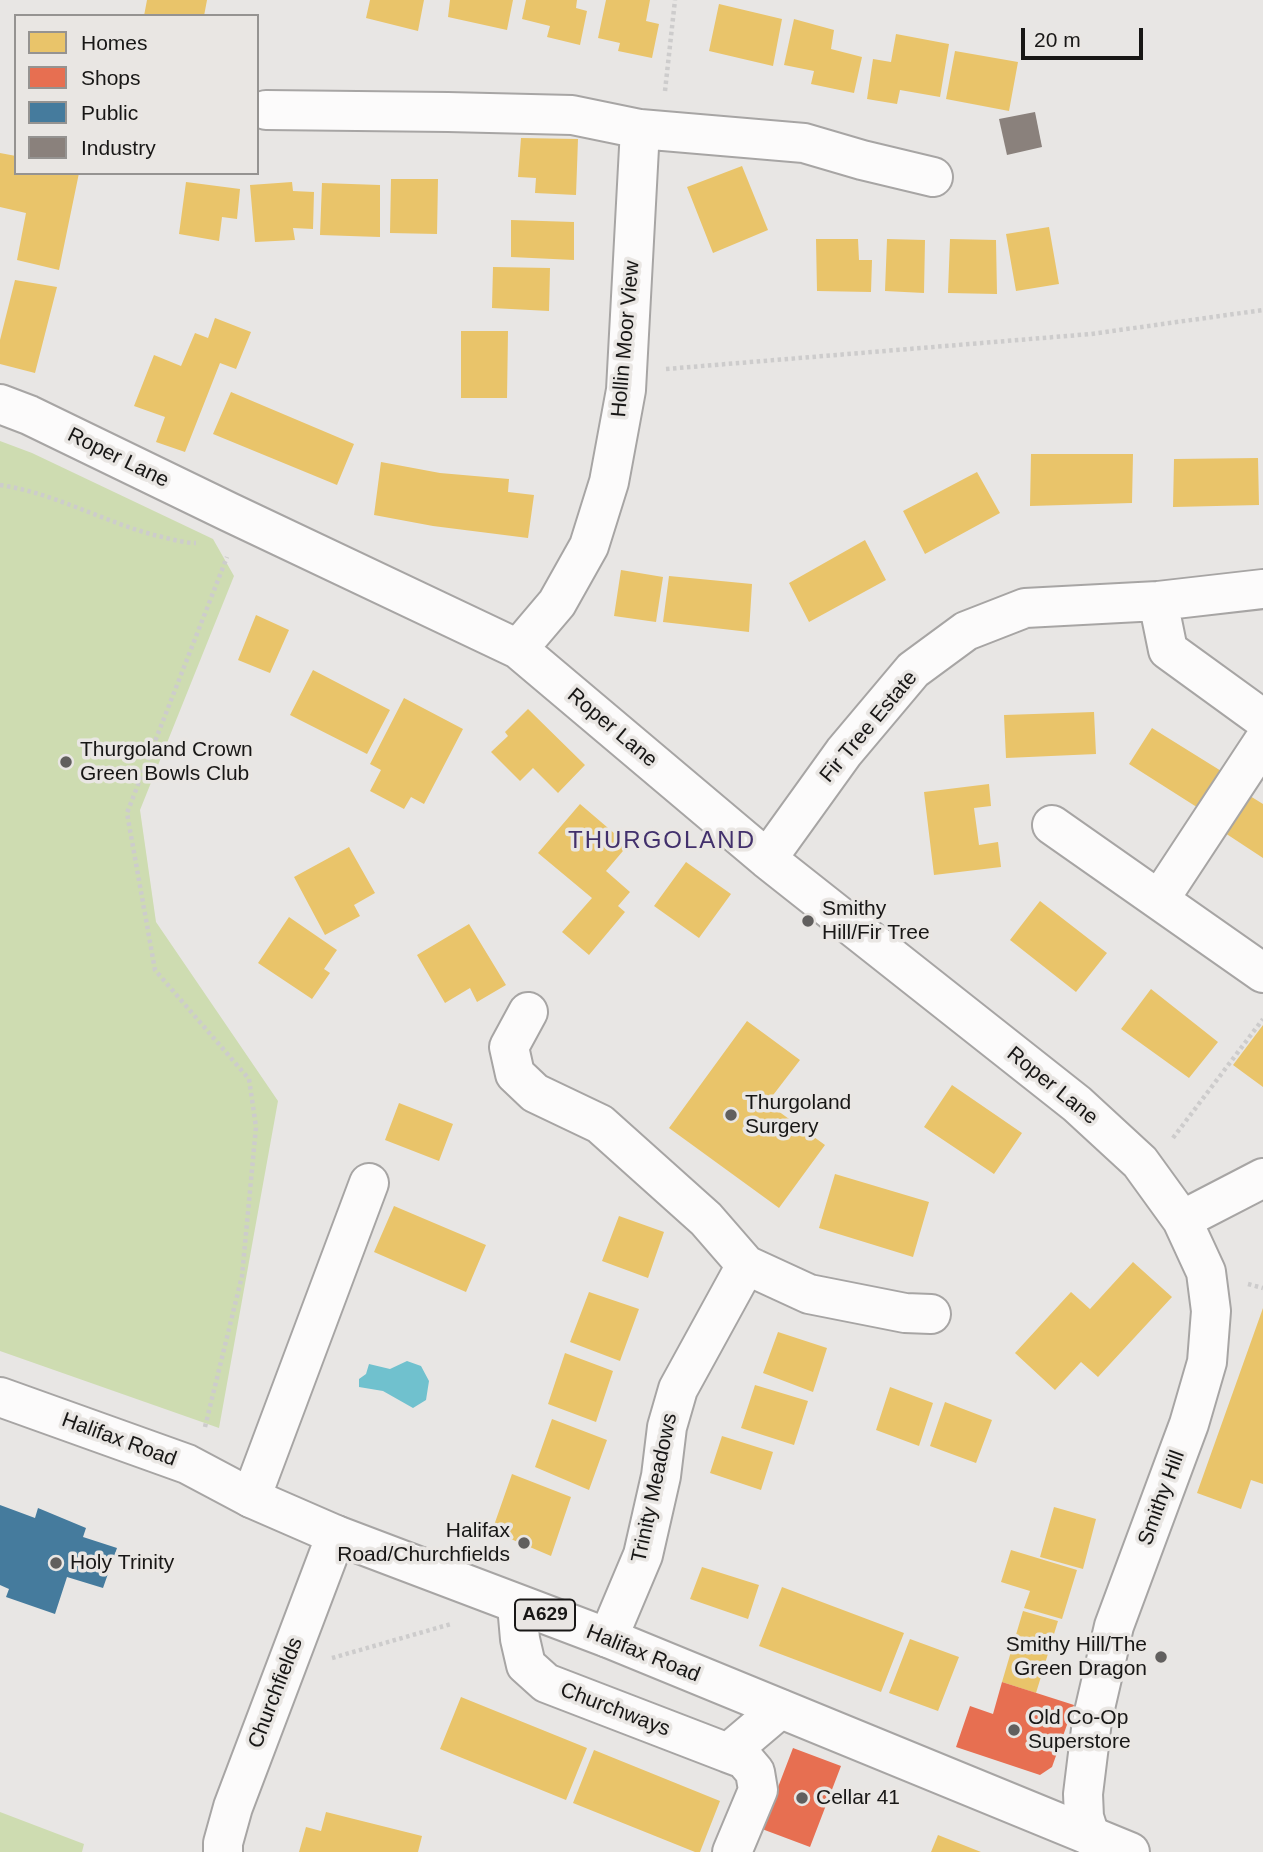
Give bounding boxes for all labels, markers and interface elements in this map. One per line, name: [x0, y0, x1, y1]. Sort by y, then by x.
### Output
legend: [14, 14, 259, 175]
scale bar: [1025, 14, 1148, 58]
text: 20 m: [1034, 28, 1081, 51]
text: Homes: [81, 31, 148, 54]
text: Shops: [81, 66, 141, 89]
text: Public: [81, 101, 138, 124]
text: Industry: [81, 136, 156, 159]
street label: Hollin Moor View: [607, 260, 645, 418]
street label: Roper Lane: [63, 423, 173, 493]
street label: Fir Tree Estate: [815, 666, 923, 788]
street label: Roper Lane: [562, 683, 662, 773]
place label: Thurgoland Crown Green Bowls Club: [80, 737, 253, 787]
marker: Thurgoland Crown Green Bowls Club: [58, 754, 74, 770]
district label: THURGOLAND: [569, 827, 755, 855]
place label: Smithy Hill/Fir Tree: [822, 896, 930, 946]
marker: Smithy Hill/Fir Tree: [800, 913, 816, 929]
street label: Roper Lane: [1001, 1042, 1103, 1130]
place label: Thurgoland Surgery: [745, 1090, 851, 1140]
marker: Thurgoland Surgery: [723, 1107, 739, 1123]
street label: Halifax Road: [58, 1408, 180, 1472]
street label: Trinity Meadows: [627, 1411, 683, 1565]
street label: Smithy Hill: [1133, 1447, 1191, 1549]
place label: Halifax Road/Churchfields: [337, 1518, 510, 1568]
marker: Halifax Road/Churchfields: [516, 1535, 532, 1551]
place label: Holy Trinity: [70, 1550, 174, 1576]
marker: Holy Trinity: [48, 1555, 64, 1571]
road number: A629: [515, 1600, 575, 1630]
street label: Halifax Road: [583, 1620, 703, 1688]
place label: Smithy Hill/The Green Dragon: [1006, 1632, 1147, 1682]
street label: Churchfields: [243, 1634, 309, 1752]
marker: Smithy Hill/The Green Dragon: [1153, 1649, 1169, 1665]
street label: Churchways: [557, 1678, 673, 1742]
place label: Old Co-Op Superstore: [1028, 1705, 1131, 1755]
marker: Old Co-Op Superstore: [1006, 1722, 1022, 1738]
place label: Cellar 41: [816, 1785, 900, 1811]
marker: Cellar 41: [794, 1790, 810, 1806]

